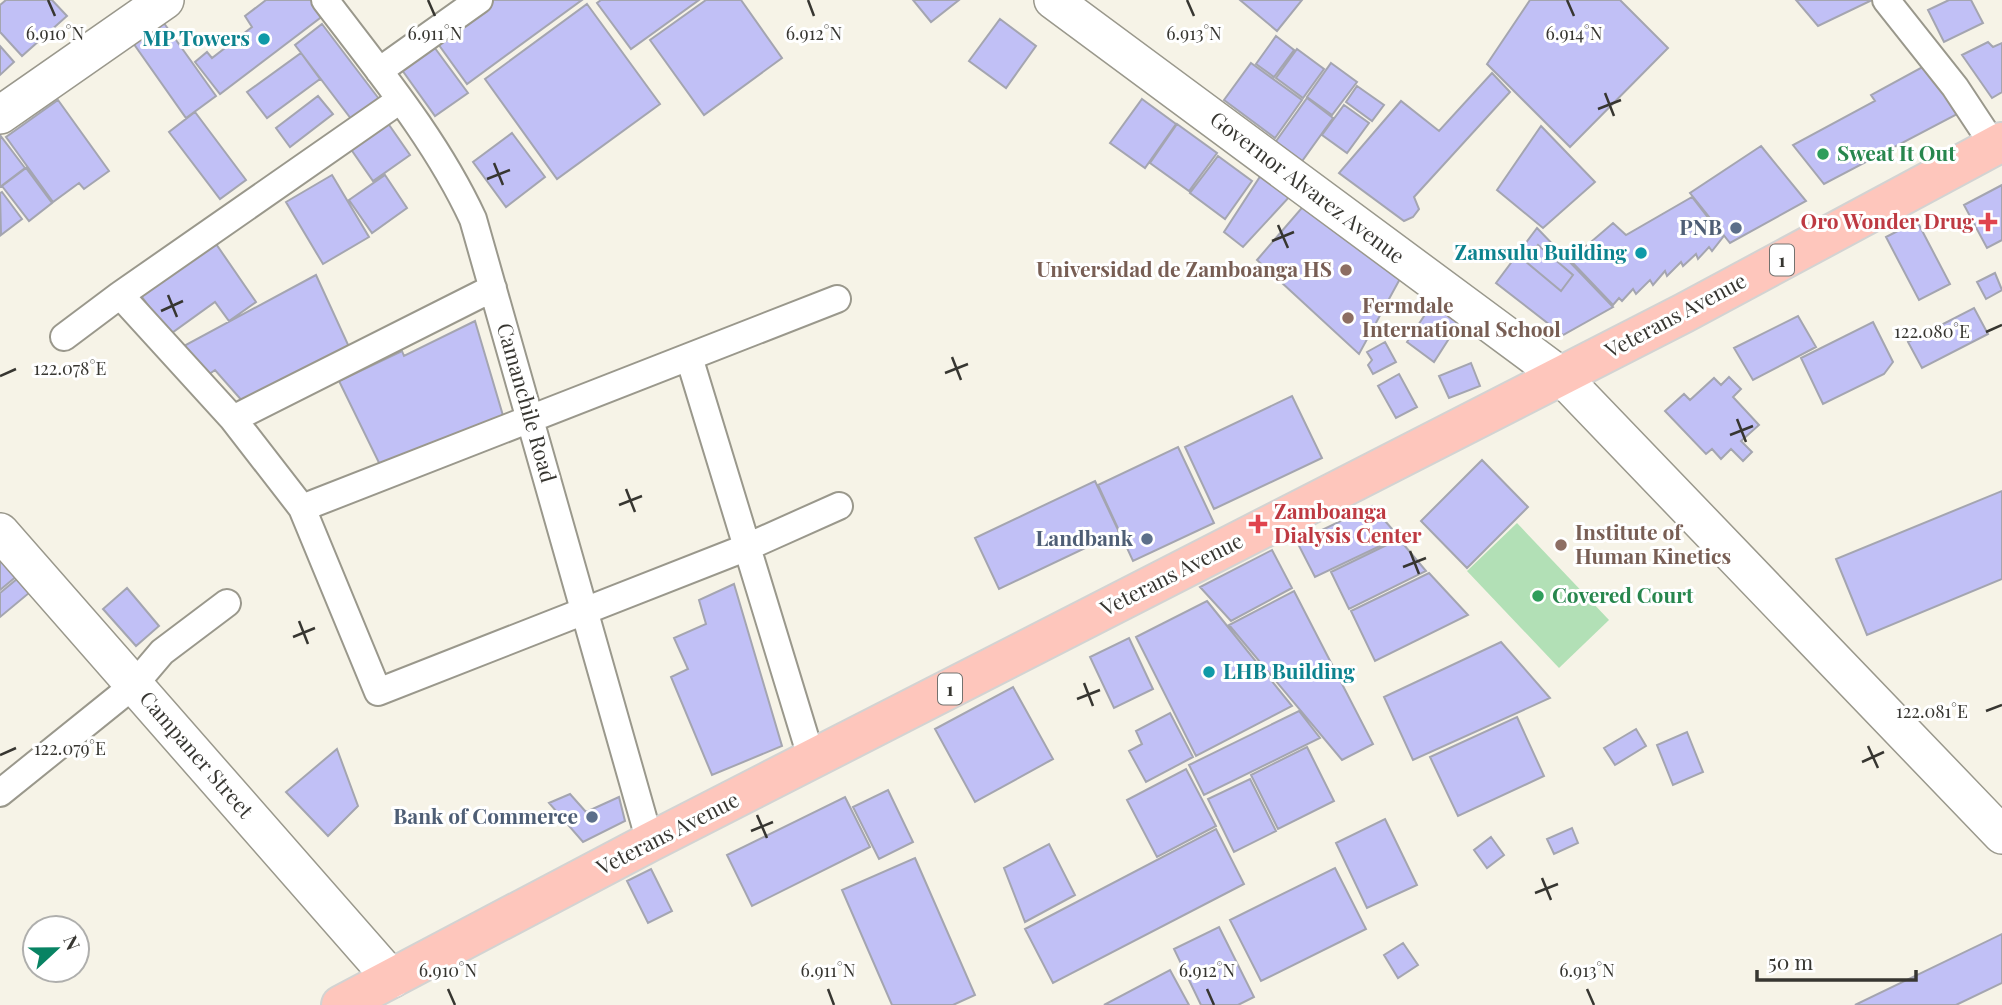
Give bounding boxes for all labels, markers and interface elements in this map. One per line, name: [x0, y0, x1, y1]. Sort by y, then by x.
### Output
text: 6.910°N: [26, 21, 85, 45]
text: 6.911°N: [408, 21, 463, 45]
text: 6.912°N: [786, 21, 843, 45]
text: 6.913°N: [1166, 21, 1222, 45]
text: 6.914°N: [1546, 21, 1603, 45]
place label: MP Towers: [142, 23, 250, 51]
marker: MP Towers: [256, 31, 272, 47]
street label: Governor Alvarez Avenue: [1205, 104, 1411, 269]
place label: Sweat It Out: [1837, 138, 1956, 166]
marker: Sweat It Out: [1815, 146, 1831, 162]
place label: Oro Wonder Drug: [1801, 206, 1974, 234]
place label: PNB: [1679, 212, 1722, 240]
marker: Oro Wonder Drug: [1980, 214, 1996, 230]
marker: PNB: [1728, 220, 1744, 236]
place label: Zamsulu Building: [1455, 237, 1627, 265]
road number: 1: [1770, 244, 1794, 276]
marker: Zamsulu Building: [1633, 245, 1649, 261]
place label: Universidad de Zamboanga HS: [1036, 254, 1332, 282]
marker: Universidad de Zamboanga HS: [1338, 262, 1354, 278]
street label: Veterans Avenue: [1599, 265, 1751, 364]
place label: Fermdale International School: [1362, 290, 1561, 342]
marker: Fermdale International School: [1340, 310, 1356, 326]
street label: Camanchile Road: [492, 319, 564, 485]
text: 122.080°E: [1894, 319, 1970, 343]
text: 122.078°E: [34, 356, 106, 380]
place label: Zamboanga Dialysis Center: [1274, 496, 1422, 548]
marker: Zamboanga Dialysis Center: [1248, 514, 1268, 534]
place label: Institute of Human Kinetics: [1575, 517, 1731, 569]
place label: Landbank: [1035, 523, 1134, 551]
street label: Veterans Avenue: [1094, 525, 1247, 622]
marker: Landbank: [1139, 531, 1155, 547]
marker: Institute of Human Kinetics: [1553, 537, 1569, 553]
place label: Covered Court: [1552, 580, 1694, 608]
marker: Covered Court: [1530, 588, 1546, 604]
place label: LHB Building: [1223, 656, 1355, 684]
marker: LHB Building: [1201, 664, 1217, 680]
road number: 1: [938, 674, 962, 704]
street label: Campaner Street: [134, 684, 261, 824]
text: 122.081°E: [1896, 699, 1968, 723]
text: 122.079°E: [34, 736, 106, 760]
street label: Veterans Avenue: [590, 784, 743, 881]
place label: Bank of Commerce: [393, 801, 578, 829]
marker: Bank of Commerce: [584, 809, 600, 825]
north arrow: [21, 914, 91, 984]
text: N: [58, 931, 87, 954]
scale bar: [1757, 939, 1916, 983]
text: 50 m: [1768, 947, 1814, 975]
text: 6.910°N: [419, 958, 478, 982]
text: 6.911°N: [801, 958, 856, 982]
text: 6.912°N: [1179, 958, 1236, 982]
text: 6.913°N: [1559, 958, 1615, 982]

